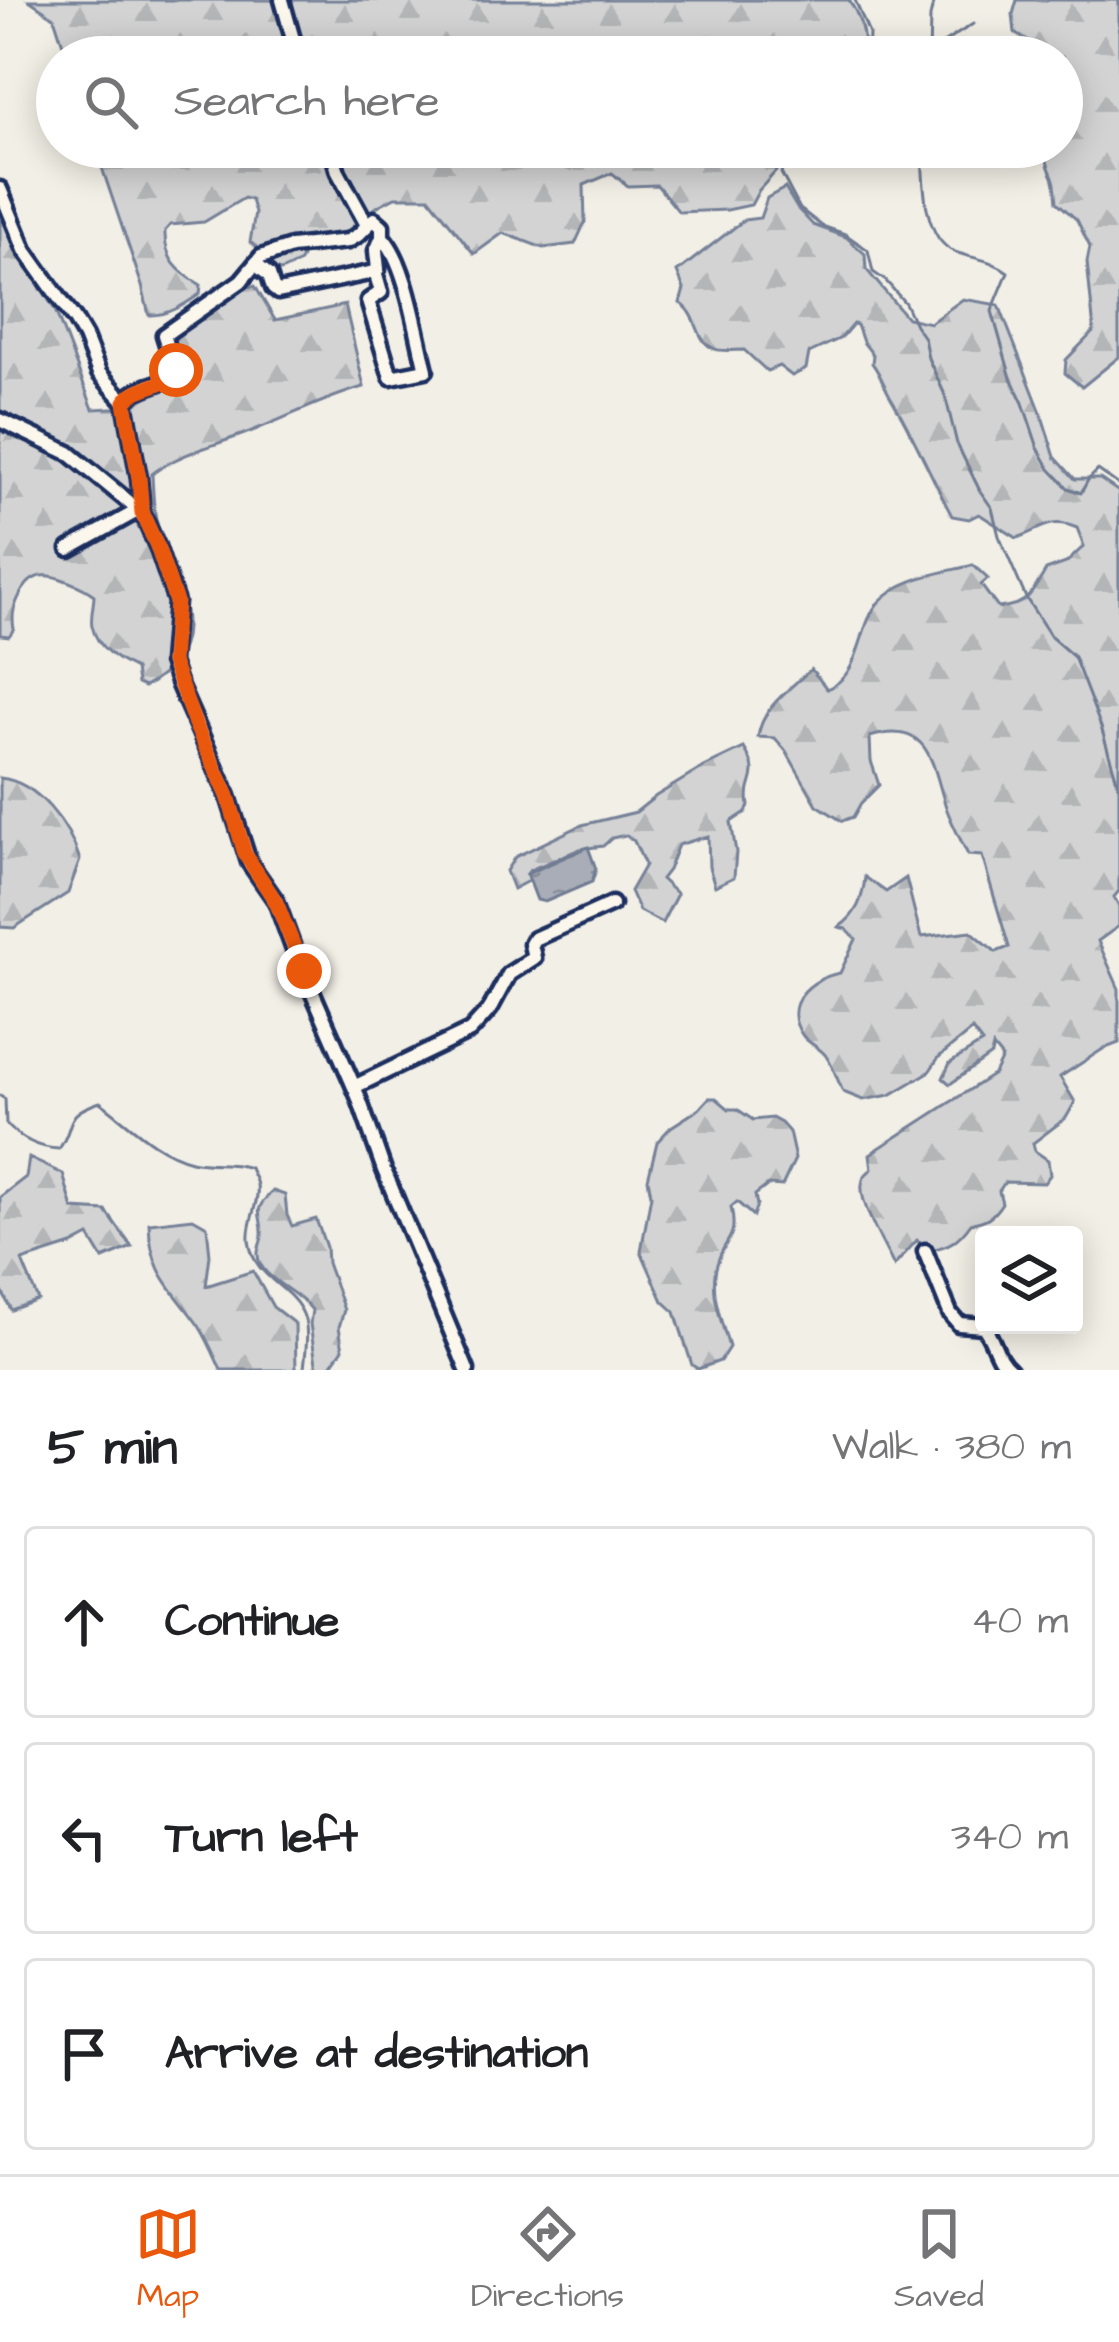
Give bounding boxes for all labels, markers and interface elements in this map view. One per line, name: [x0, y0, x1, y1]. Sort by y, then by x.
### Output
search box: [36, 36, 1083, 168]
icon: search: [78, 69, 144, 135]
text: Search here: [174, 71, 440, 133]
route start: [149, 343, 203, 397]
route end: [277, 944, 331, 998]
map controls: [975, 1226, 1083, 1334]
button: layers: [975, 1226, 1083, 1334]
text: 5 min: [48, 1413, 177, 1484]
text: Walk · 380 m: [832, 1421, 1071, 1475]
icon: ahead: [51, 1589, 117, 1655]
text: Continue: [165, 1591, 339, 1653]
text: 40 m: [971, 1595, 1068, 1649]
icon: left: [51, 1805, 117, 1871]
text: Turn left: [165, 1807, 358, 1869]
text: 340 m: [951, 1811, 1068, 1865]
icon: arrive: [51, 2021, 117, 2087]
text: Arrive at destination: [165, 2023, 588, 2085]
tab: Map: [135, 2201, 201, 2319]
tab: Directions: [471, 2201, 624, 2319]
tab: Saved: [894, 2201, 984, 2319]

